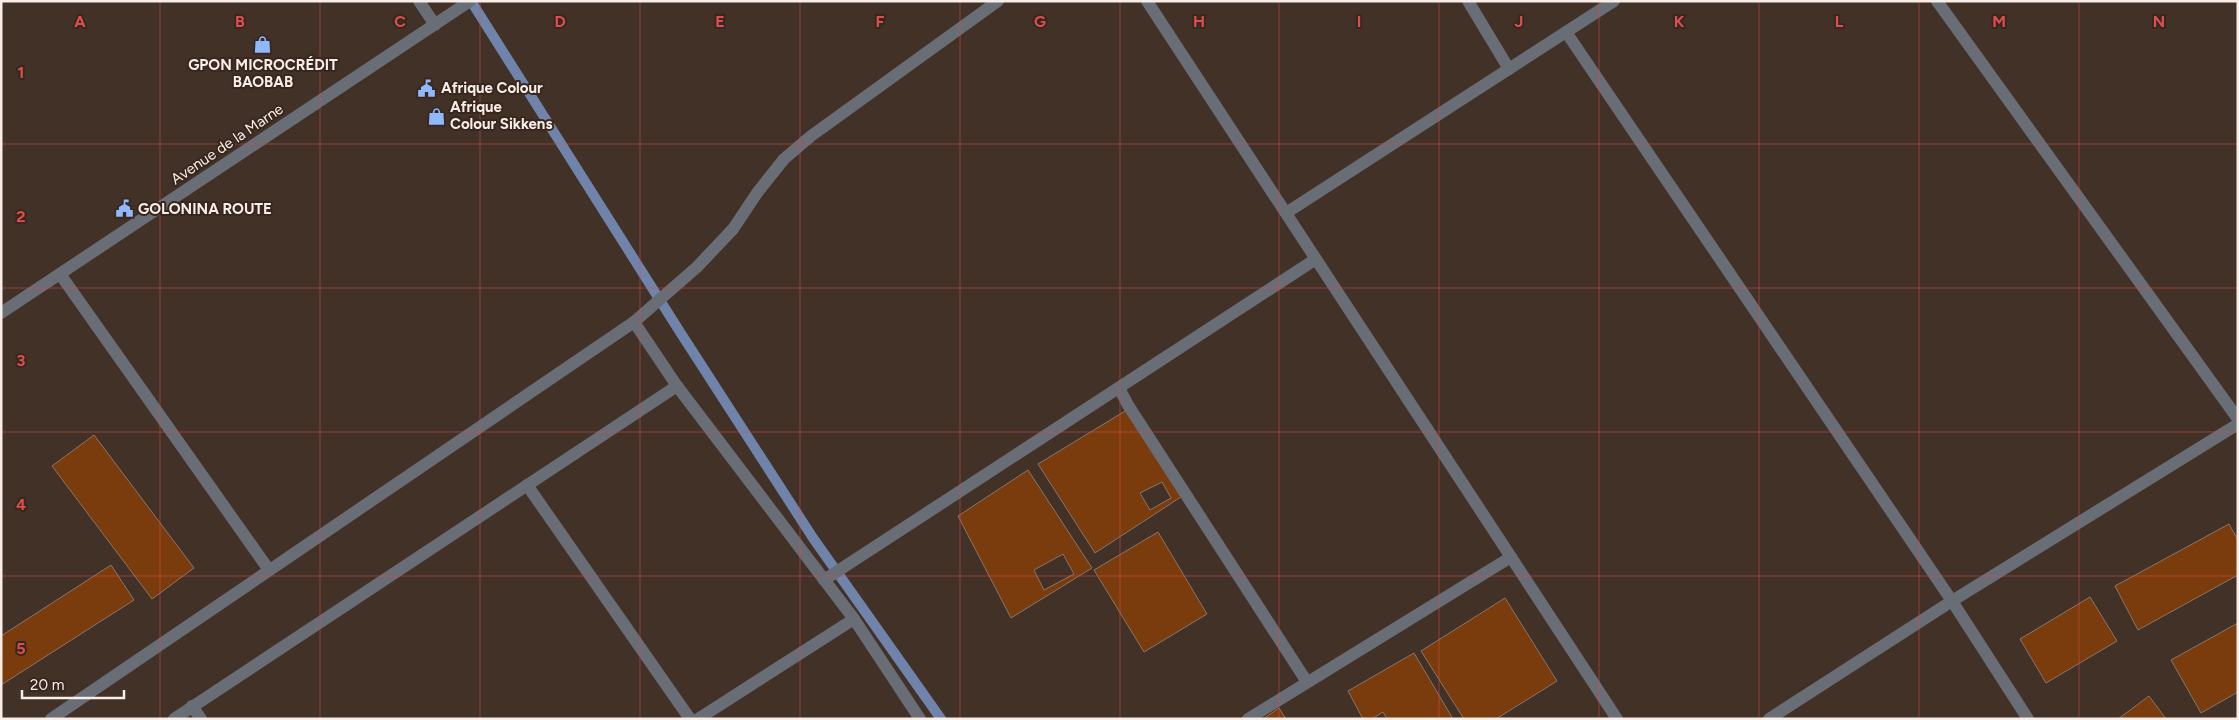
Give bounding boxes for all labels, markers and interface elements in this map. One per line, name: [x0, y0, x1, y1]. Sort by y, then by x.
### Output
text: A: [74, 12, 86, 31]
text: B: [235, 12, 245, 31]
text: C: [394, 12, 406, 31]
text: D: [554, 12, 566, 31]
text: E: [715, 12, 725, 31]
text: F: [876, 12, 885, 31]
text: G: [1034, 12, 1046, 31]
text: H: [1193, 12, 1205, 31]
text: I: [1357, 12, 1361, 31]
text: J: [1515, 12, 1523, 31]
text: K: [1674, 12, 1685, 31]
text: L: [1835, 12, 1844, 31]
text: M: [1992, 12, 2006, 31]
text: N: [2153, 12, 2165, 31]
shop icon: GPON MICROCRÉDIT BAOBAB: [253, 34, 273, 54]
place label: GPON MICROCRÉDIT BAOBAB: [188, 56, 338, 91]
text: 1: [18, 63, 24, 82]
public building icon: Afrique Colour: [417, 78, 437, 98]
place label: Afrique Colour: [441, 79, 543, 97]
place label: Afrique Colour Sikkens: [450, 98, 552, 133]
street label: Avenue de la Marne: [167, 100, 287, 188]
shop icon: Afrique Colour Sikkens: [426, 106, 446, 126]
public building icon: GOLONINA ROUTE: [114, 199, 134, 219]
place label: GOLONINA ROUTE: [138, 200, 272, 218]
text: 2: [16, 207, 26, 226]
text: 3: [17, 351, 26, 370]
text: 4: [16, 495, 26, 514]
text: 5: [16, 639, 26, 658]
scale bar: [22, 668, 125, 700]
text: 20 m: [30, 676, 64, 694]

